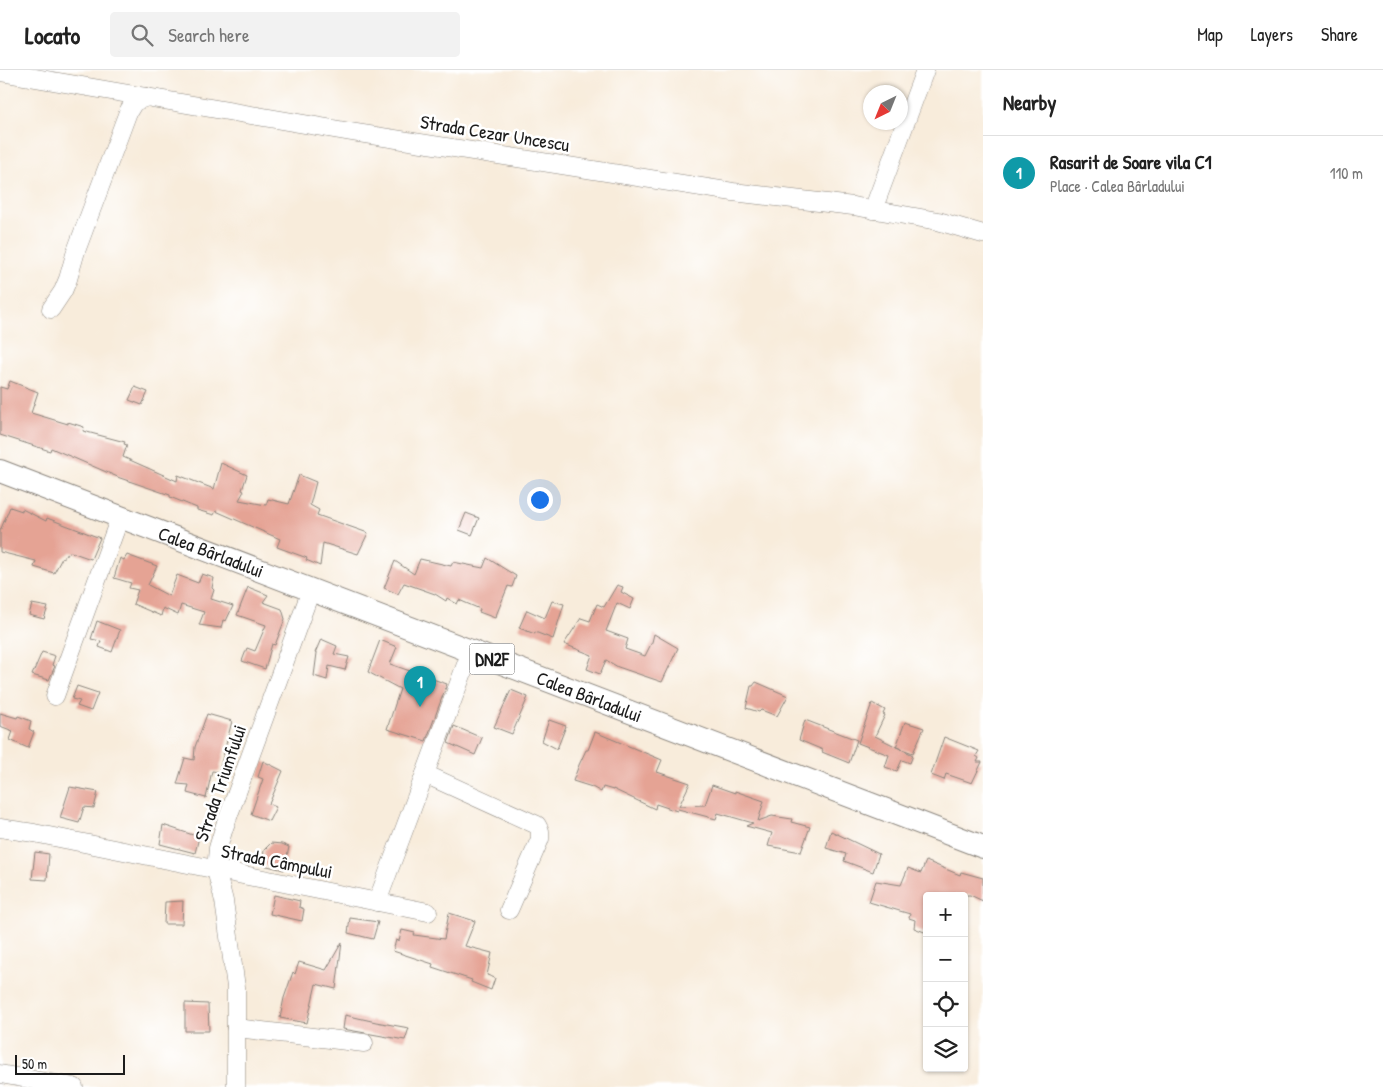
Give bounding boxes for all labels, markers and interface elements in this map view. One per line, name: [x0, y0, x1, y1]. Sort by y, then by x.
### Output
search box: [110, 12, 460, 57]
text: Locato: [25, 19, 80, 51]
icon: search: [128, 21, 156, 49]
text: Search here: [168, 22, 249, 48]
text: Map: [1197, 22, 1223, 47]
text: Layers: [1251, 22, 1293, 47]
text: Share: [1321, 22, 1358, 47]
north arrow: [863, 85, 908, 130]
text: Nearby: [1003, 88, 1056, 117]
street label: Strada Cezar Uncescu: [419, 108, 572, 158]
text: Rasarit de Soare vila C1: [1050, 149, 1212, 175]
text: 1: [1016, 162, 1022, 184]
text: 110 m: [1330, 162, 1363, 184]
text: Place · Calea Bârladului: [1050, 175, 1185, 197]
your location: [527, 487, 553, 513]
street label: Calea Bârladului: [154, 520, 268, 584]
road number: DN2F: [470, 644, 514, 674]
street label: Calea Bârladului: [533, 664, 646, 728]
pin: 1: [404, 666, 436, 707]
street label: Strada Triumfului: [188, 721, 252, 845]
street label: Strada Câmpului: [219, 837, 335, 885]
map controls: [923, 892, 968, 1072]
button: +: [923, 892, 968, 937]
button: −: [923, 937, 968, 982]
button: locate: [923, 982, 968, 1027]
button: layers: [923, 1027, 968, 1072]
scale bar: [15, 1052, 125, 1075]
text: 50 m: [22, 1054, 47, 1073]

